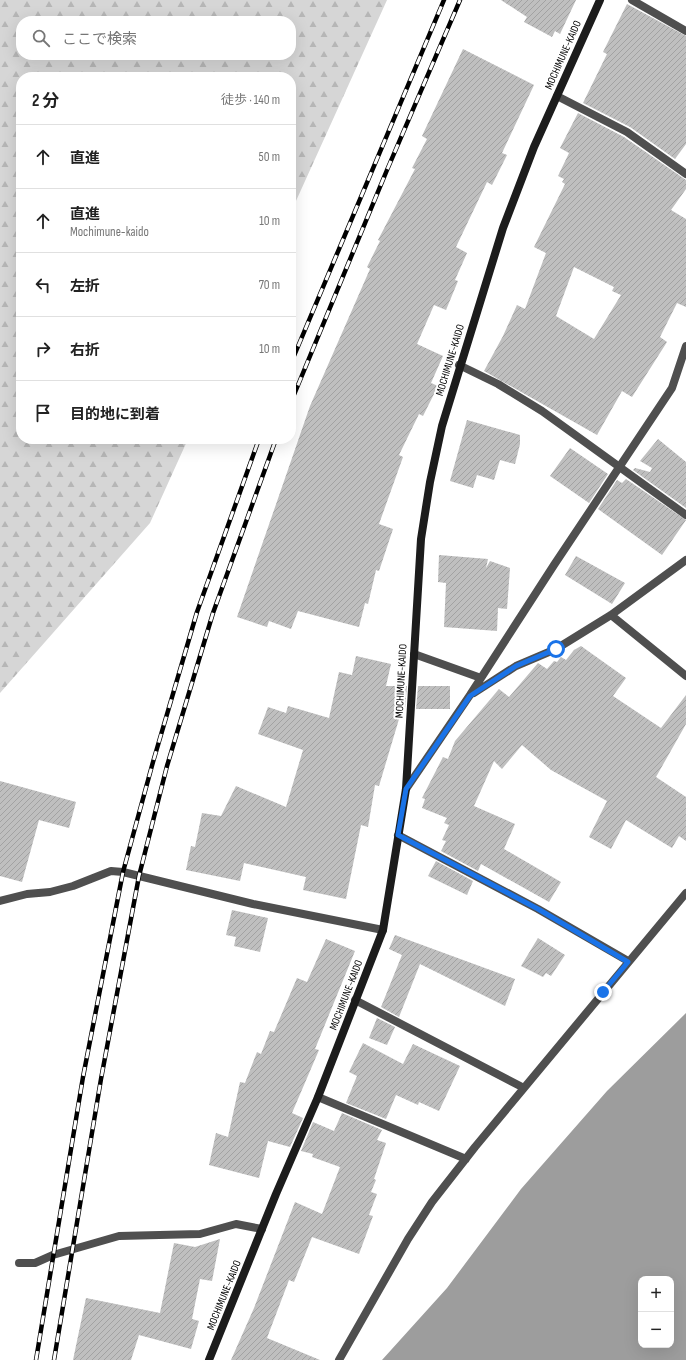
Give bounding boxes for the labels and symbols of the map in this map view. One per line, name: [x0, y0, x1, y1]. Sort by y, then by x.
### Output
street label: MOCHIMUNE-KAIDO: [542, 19, 584, 91]
street label: MOCHIMUNE-KAIDO: [433, 323, 467, 397]
route start: [547, 640, 565, 658]
street label: MOCHIMUNE-KAIDO: [393, 644, 409, 718]
street label: MOCHIMUNE-KAIDO: [327, 958, 365, 1032]
route end: [594, 983, 612, 1001]
street label: MOCHIMUNE-KAIDO: [204, 1258, 244, 1332]

